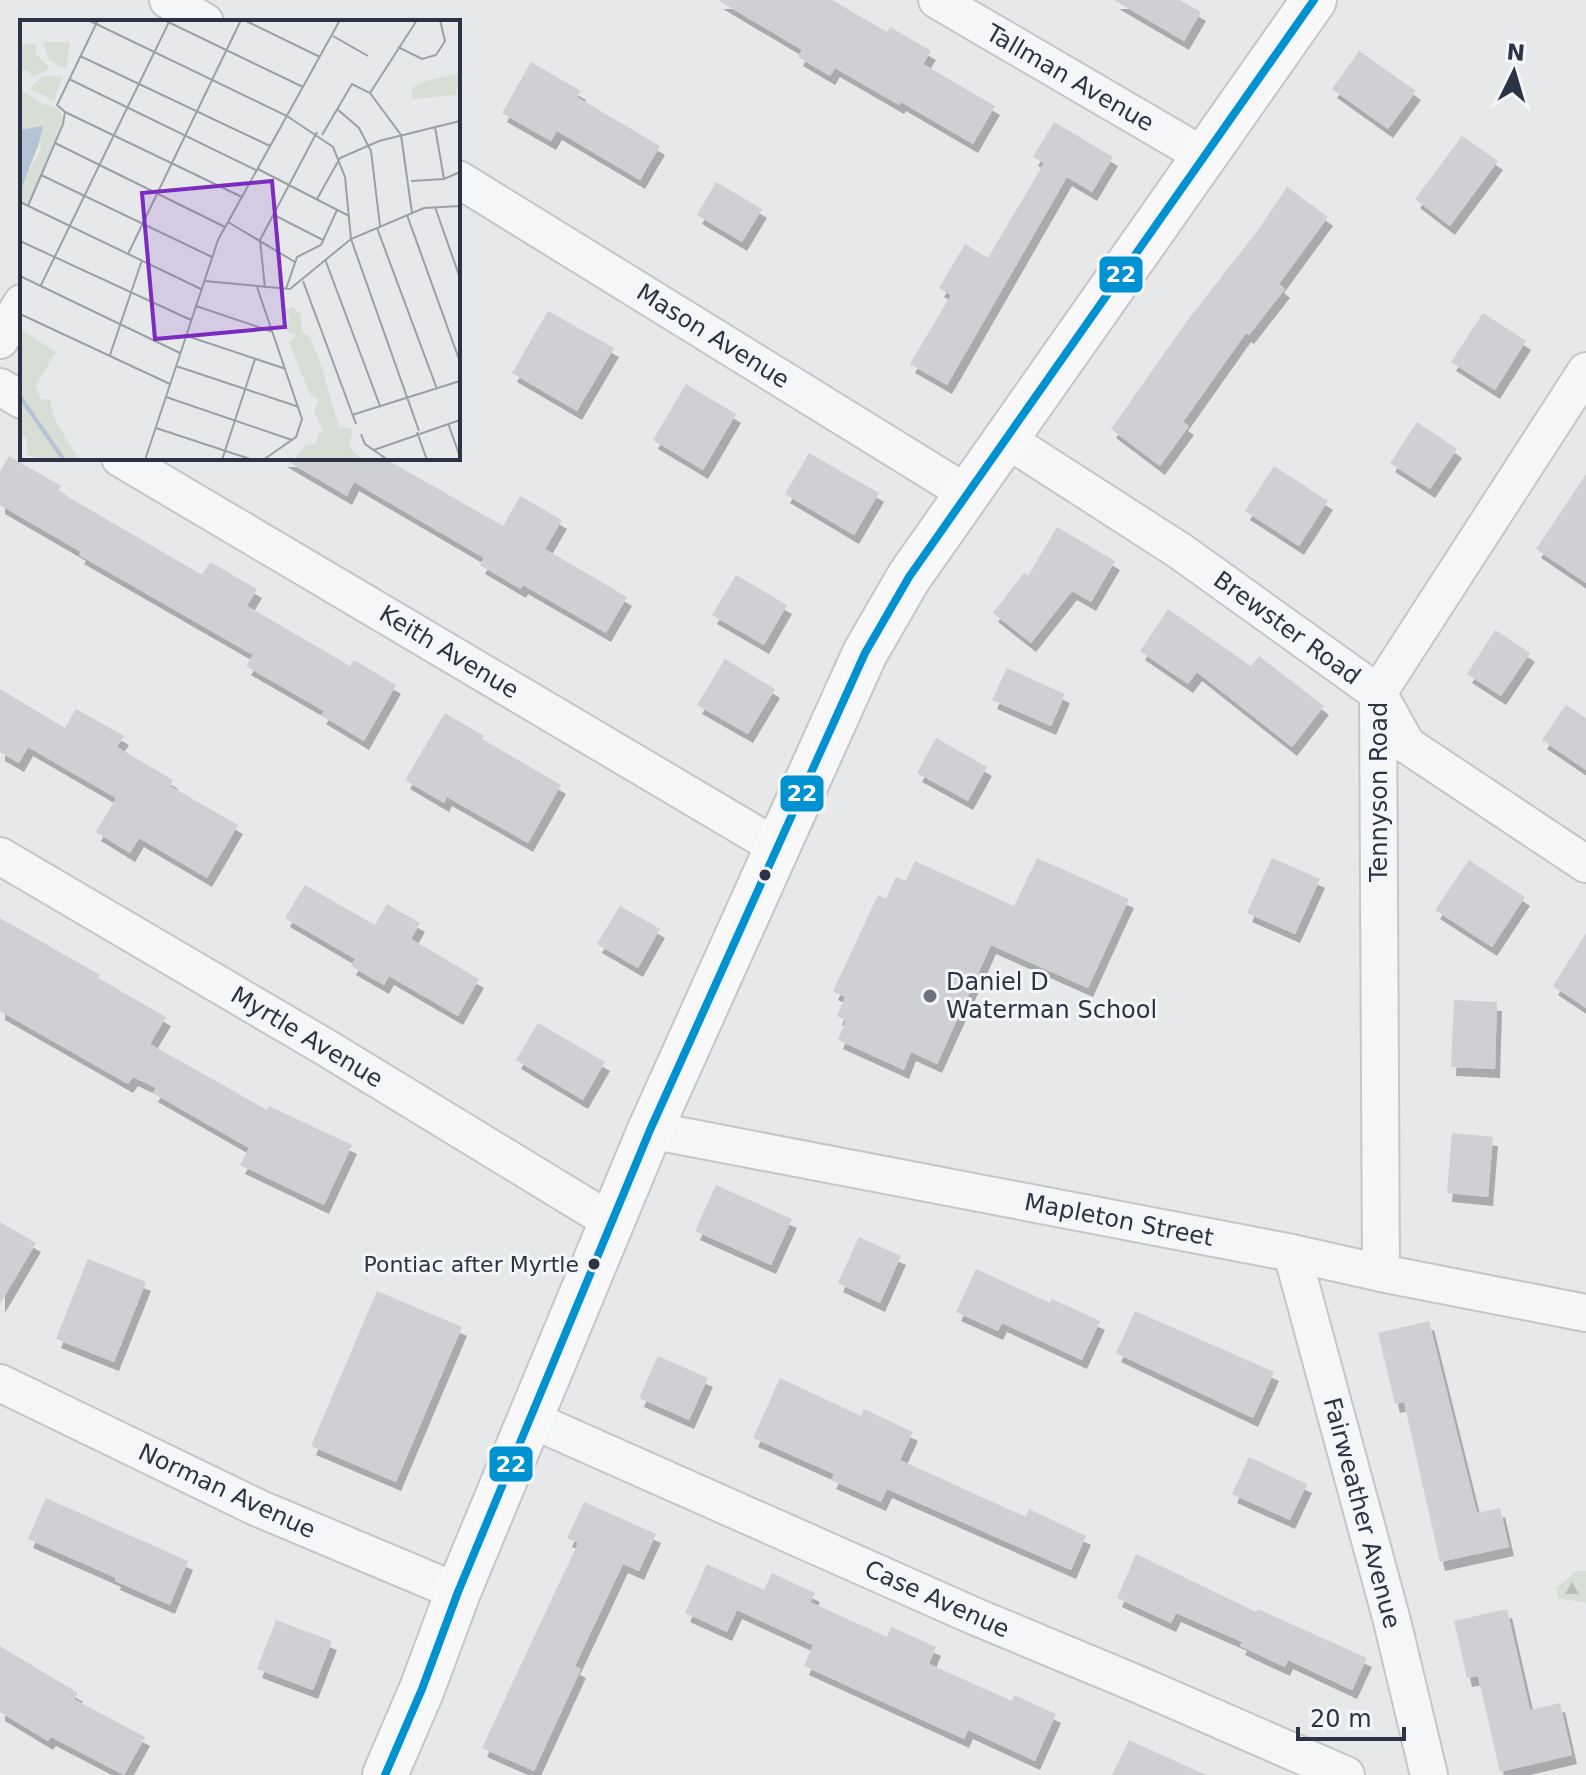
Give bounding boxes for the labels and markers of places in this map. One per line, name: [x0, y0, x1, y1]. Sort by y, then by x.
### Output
unlabelled marker: [757, 867, 773, 883]
place label: Daniel D Waterman School: [946, 968, 1157, 1024]
marker: Daniel D Waterman School: [921, 987, 939, 1005]
place label: Pontiac after Myrtle: [363, 1252, 579, 1277]
marker: Pontiac after Myrtle: [586, 1256, 602, 1272]

